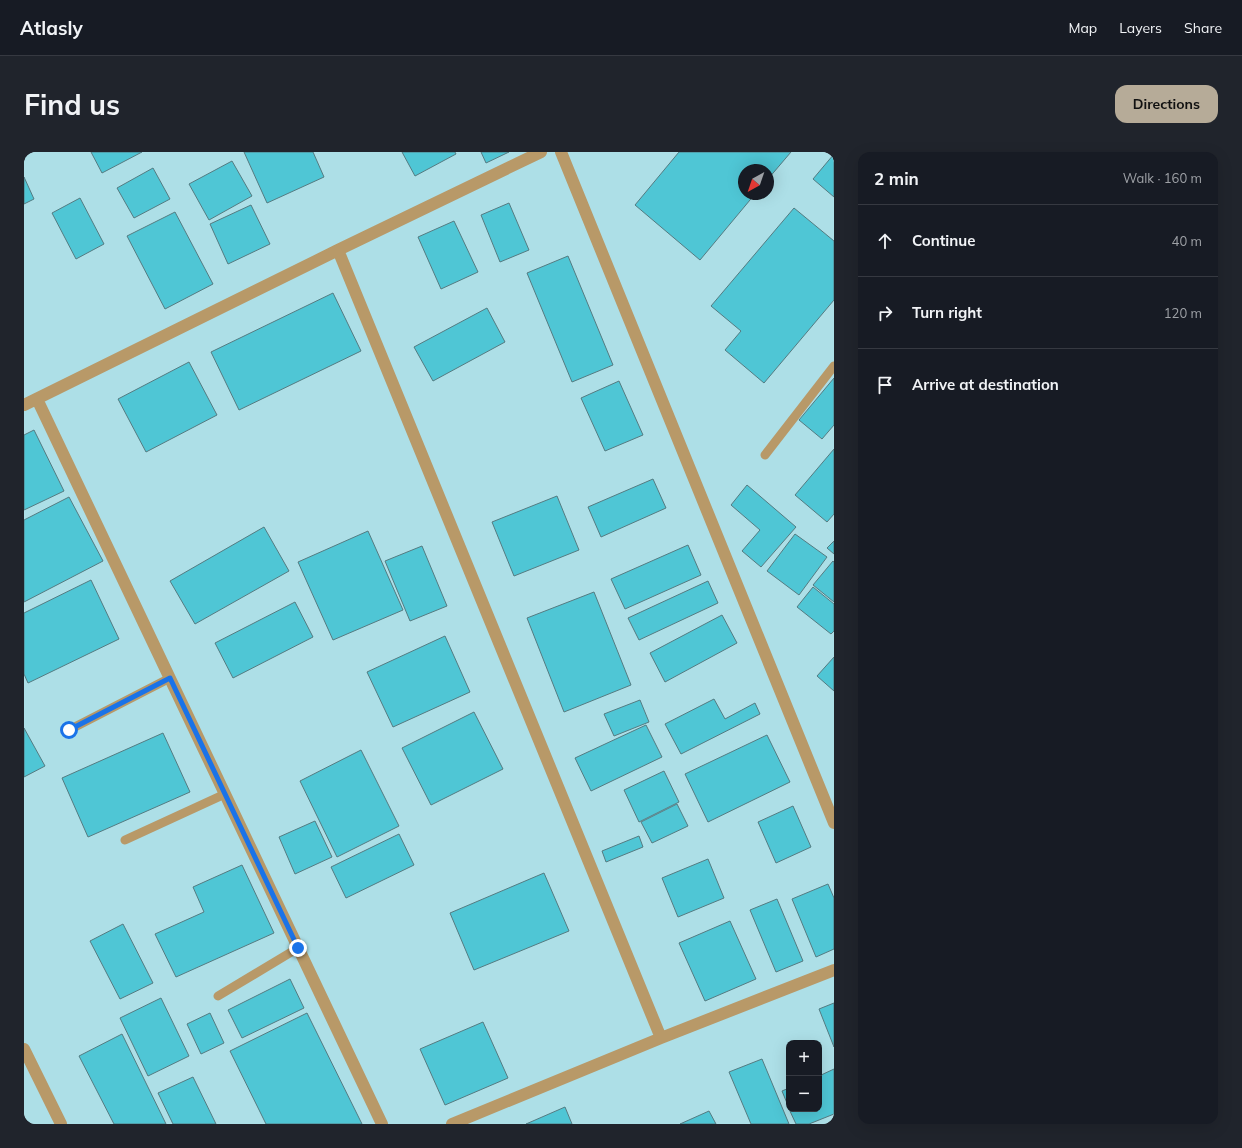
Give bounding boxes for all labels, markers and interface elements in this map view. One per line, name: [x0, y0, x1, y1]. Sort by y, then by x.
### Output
text: Atlasly: [20, 16, 83, 40]
text: Map: [1068, 19, 1097, 37]
text: Layers: [1119, 19, 1162, 37]
text: Share: [1184, 19, 1222, 37]
button: Directions: [1115, 85, 1218, 123]
text: Find us: [24, 87, 120, 122]
north arrow: [738, 164, 774, 200]
text: 2 min: [874, 168, 919, 189]
text: Walk · 160 m: [1123, 170, 1202, 186]
icon: ahead: [874, 230, 896, 252]
text: Continue: [912, 231, 975, 250]
text: 40 m: [1172, 233, 1202, 249]
icon: right: [874, 302, 896, 324]
text: Turn right: [912, 303, 982, 322]
text: 120 m: [1164, 305, 1202, 321]
icon: arrive: [874, 374, 896, 396]
text: Arrive at destination: [912, 375, 1059, 394]
route start: [60, 721, 78, 739]
route end: [289, 939, 307, 957]
map controls: [786, 1040, 822, 1112]
button: +: [786, 1040, 822, 1076]
button: −: [786, 1076, 822, 1112]

